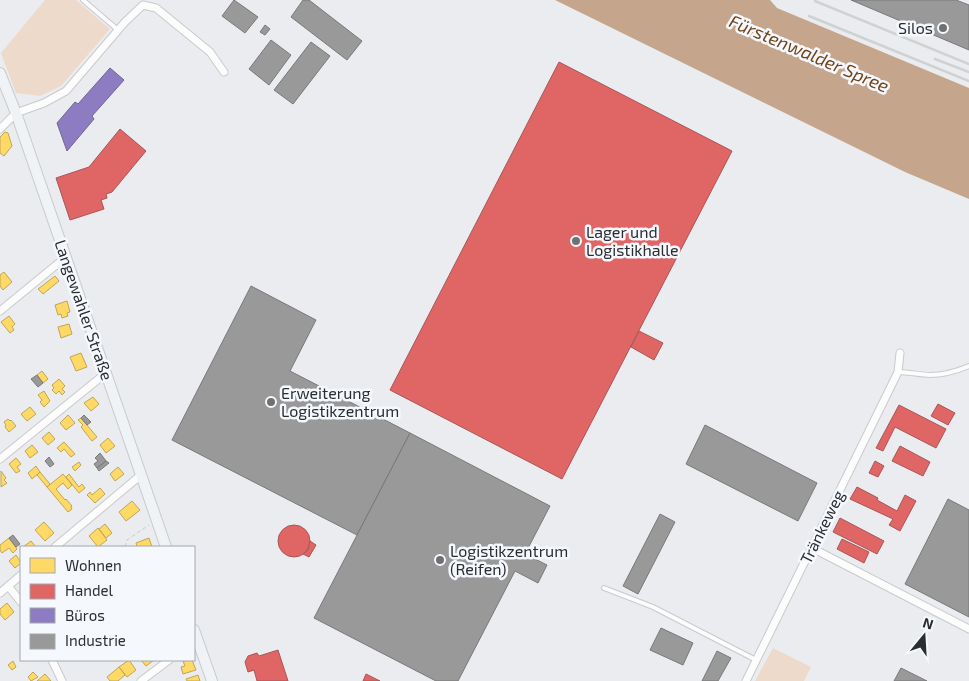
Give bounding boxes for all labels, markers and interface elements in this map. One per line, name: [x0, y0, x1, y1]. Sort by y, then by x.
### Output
water label: Fürstenwalder Spree: [726, 10, 893, 97]
place label: Silos: [898, 18, 933, 37]
marker: Silos: [937, 22, 949, 34]
place label: Lager und Logistikhalle: [586, 222, 679, 259]
marker: Lager und Logistikhalle: [570, 235, 582, 247]
street label: Langewahler Straße: [51, 237, 117, 383]
place label: Erweiterung Logistikzentrum: [281, 383, 399, 420]
marker: Erweiterung Logistikzentrum: [265, 396, 277, 408]
street label: Tränkeweg: [796, 487, 848, 567]
place label: Logistikzentrum (Reifen): [450, 541, 568, 578]
legend: [20, 546, 195, 661]
marker: Logistikzentrum (Reifen): [434, 554, 446, 566]
text: Wohnen: [65, 556, 122, 574]
text: Handel: [65, 581, 114, 599]
text: Büros: [65, 606, 105, 624]
north arrow: [899, 611, 949, 661]
text: N: [921, 614, 936, 633]
text: Industrie: [65, 631, 126, 649]

